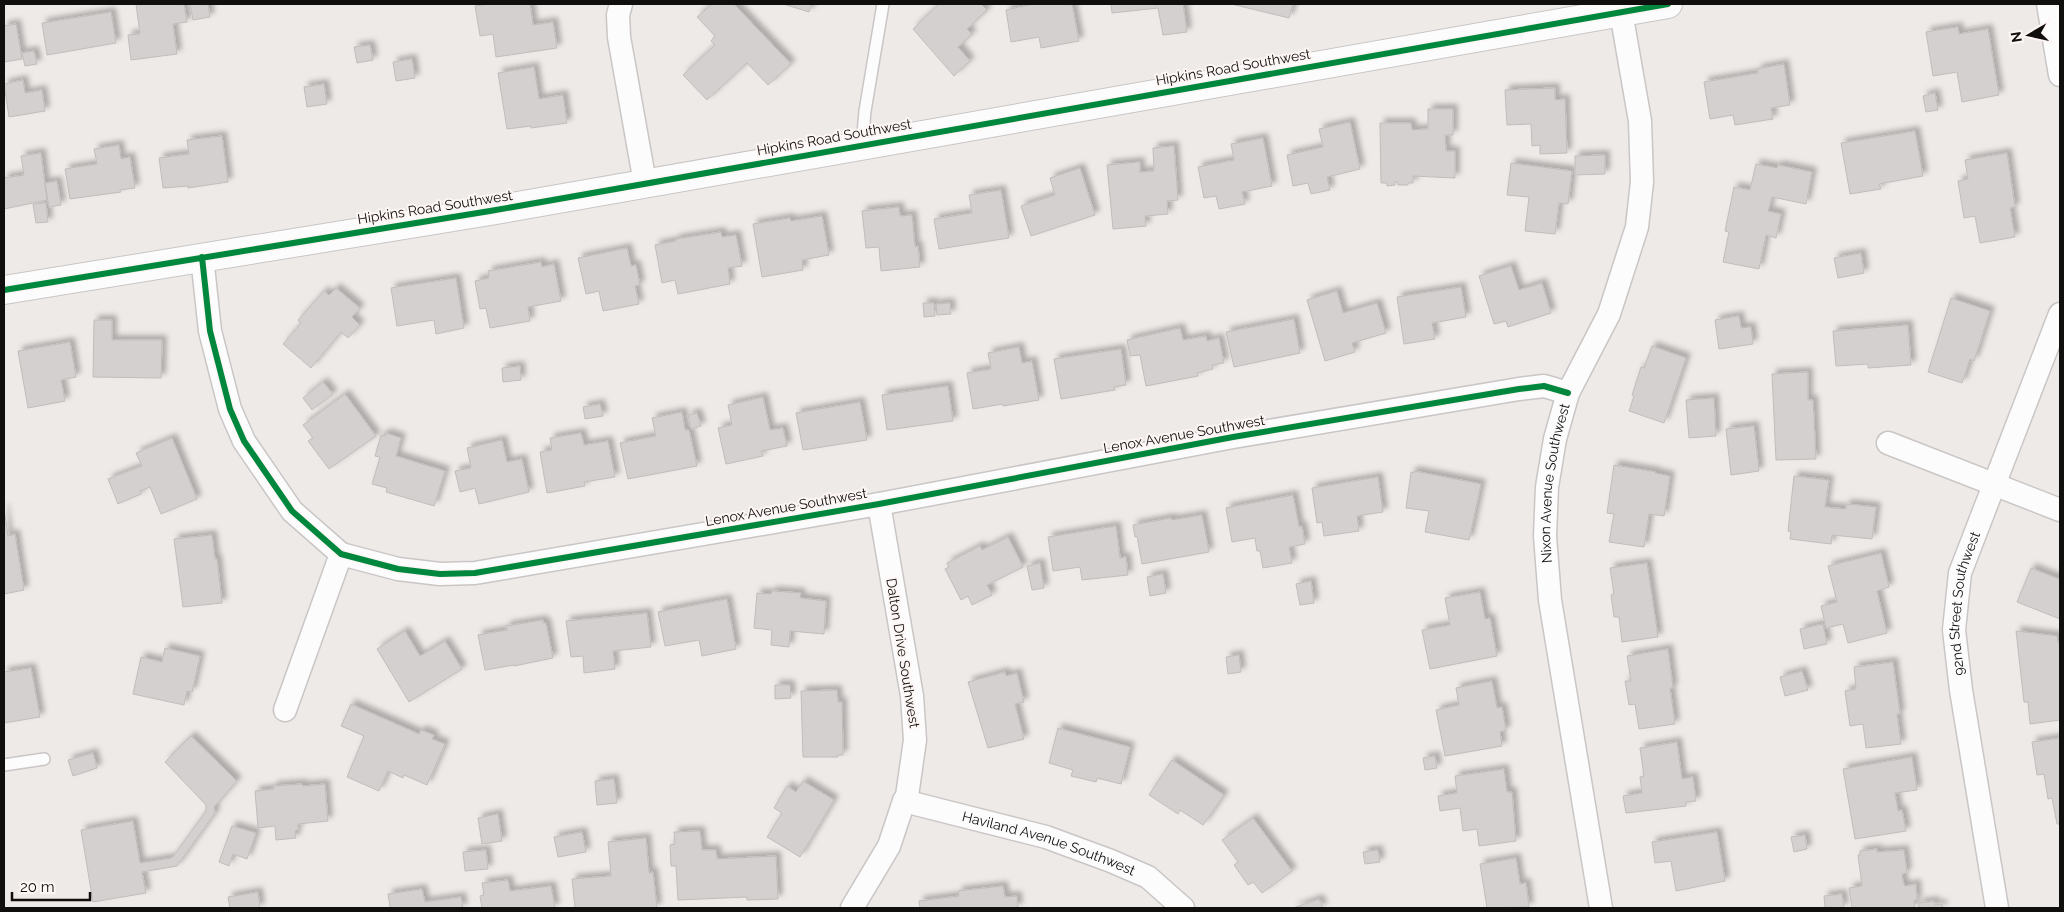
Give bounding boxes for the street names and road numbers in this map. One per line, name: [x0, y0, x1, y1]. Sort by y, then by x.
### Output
street label: Hipkins Road Southwest: [1154, 45, 1312, 88]
street label: Hipkins Road Southwest: [755, 115, 913, 158]
street label: Hipkins Road Southwest: [356, 187, 514, 227]
street label: Nixon Avenue Southwest: [1537, 401, 1573, 564]
street label: Lenox Avenue Southwest: [1102, 412, 1266, 456]
street label: Lenox Avenue Southwest: [704, 485, 868, 529]
street label: 92nd Street Southwest: [1946, 529, 1983, 677]
street label: Dalton Drive Southwest: [883, 577, 923, 729]
street label: Haviland Avenue Southwest: [961, 808, 1138, 879]

